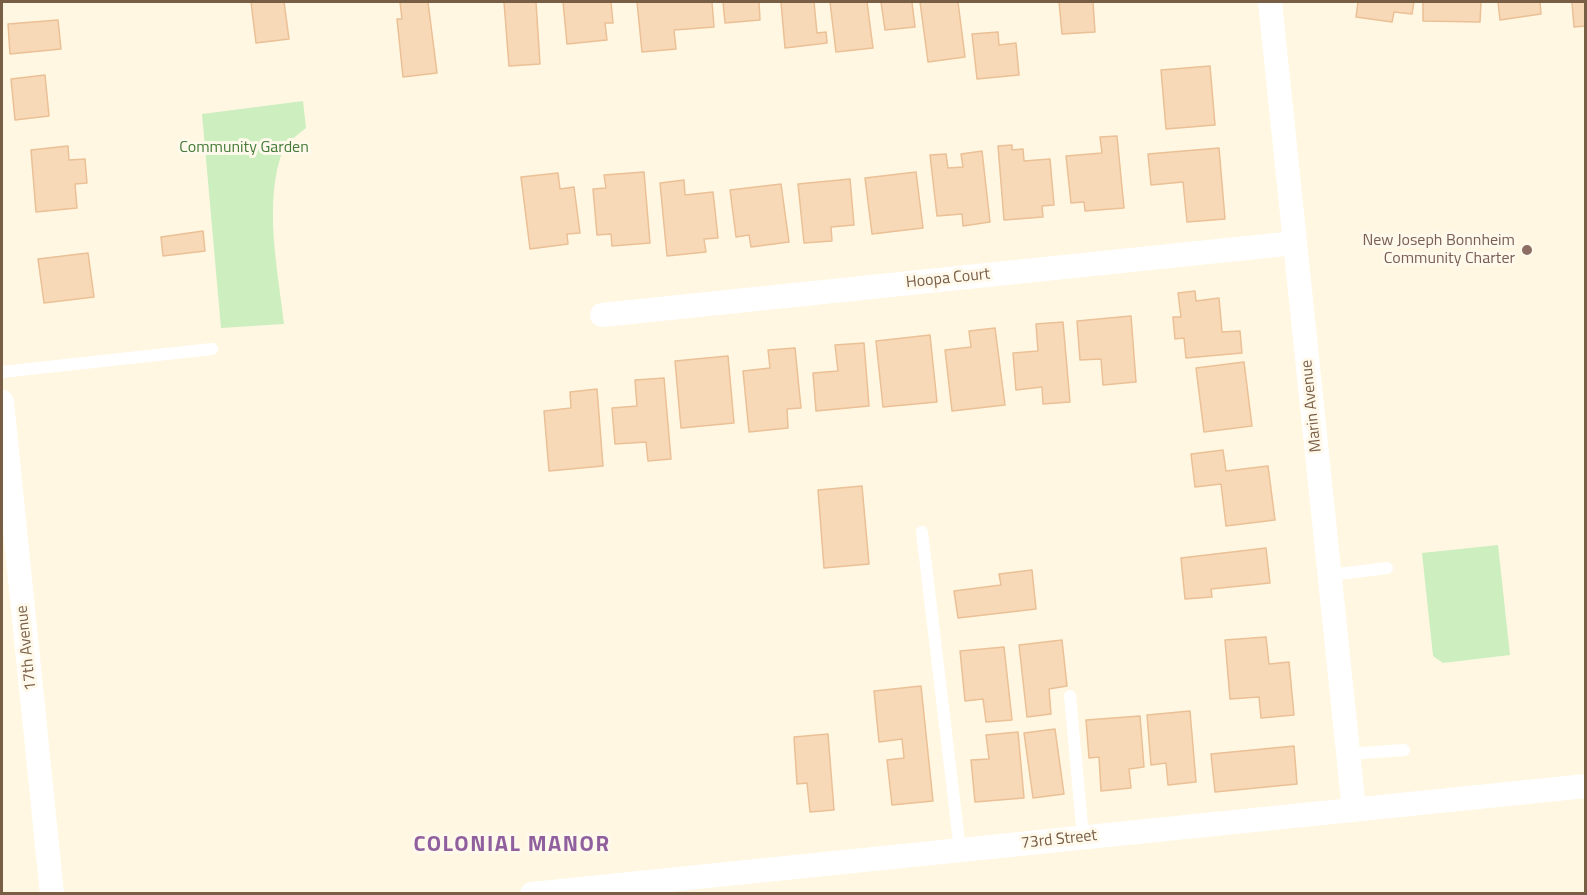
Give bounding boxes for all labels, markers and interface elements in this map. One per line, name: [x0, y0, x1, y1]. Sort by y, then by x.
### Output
park label: Community Garden: [179, 138, 309, 158]
place label: New Joseph Bonnheim Community Charter: [1362, 231, 1515, 269]
marker: New Joseph Bonnheim Community Charter: [1520, 243, 1534, 257]
street label: Hoopa Court: [905, 265, 991, 293]
street label: Marin Avenue: [1298, 359, 1326, 453]
street label: 17th Avenue: [13, 604, 41, 692]
street label: 73rd Street: [1020, 826, 1098, 854]
district label: COLONIAL MANOR: [413, 833, 611, 859]

